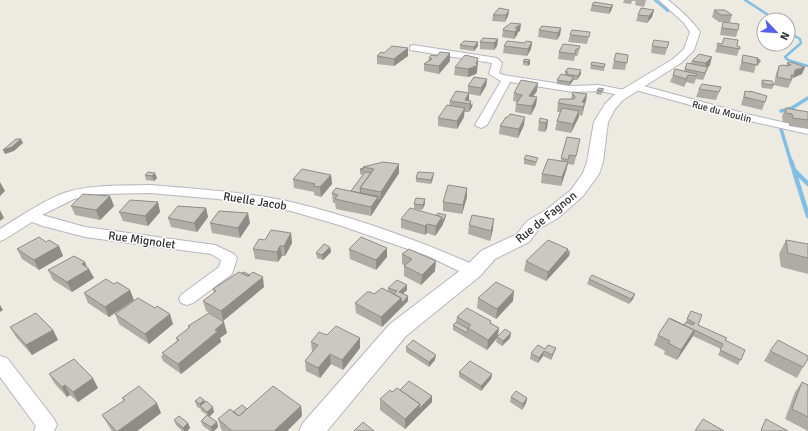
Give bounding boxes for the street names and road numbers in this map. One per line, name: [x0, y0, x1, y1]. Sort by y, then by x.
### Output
street label: Rue du Moulin: [691, 98, 753, 126]
street label: Rue de Fagnon: [513, 188, 580, 247]
street label: Ruelle Jacob: [222, 189, 288, 214]
street label: Rue Mignolet: [107, 228, 177, 253]

